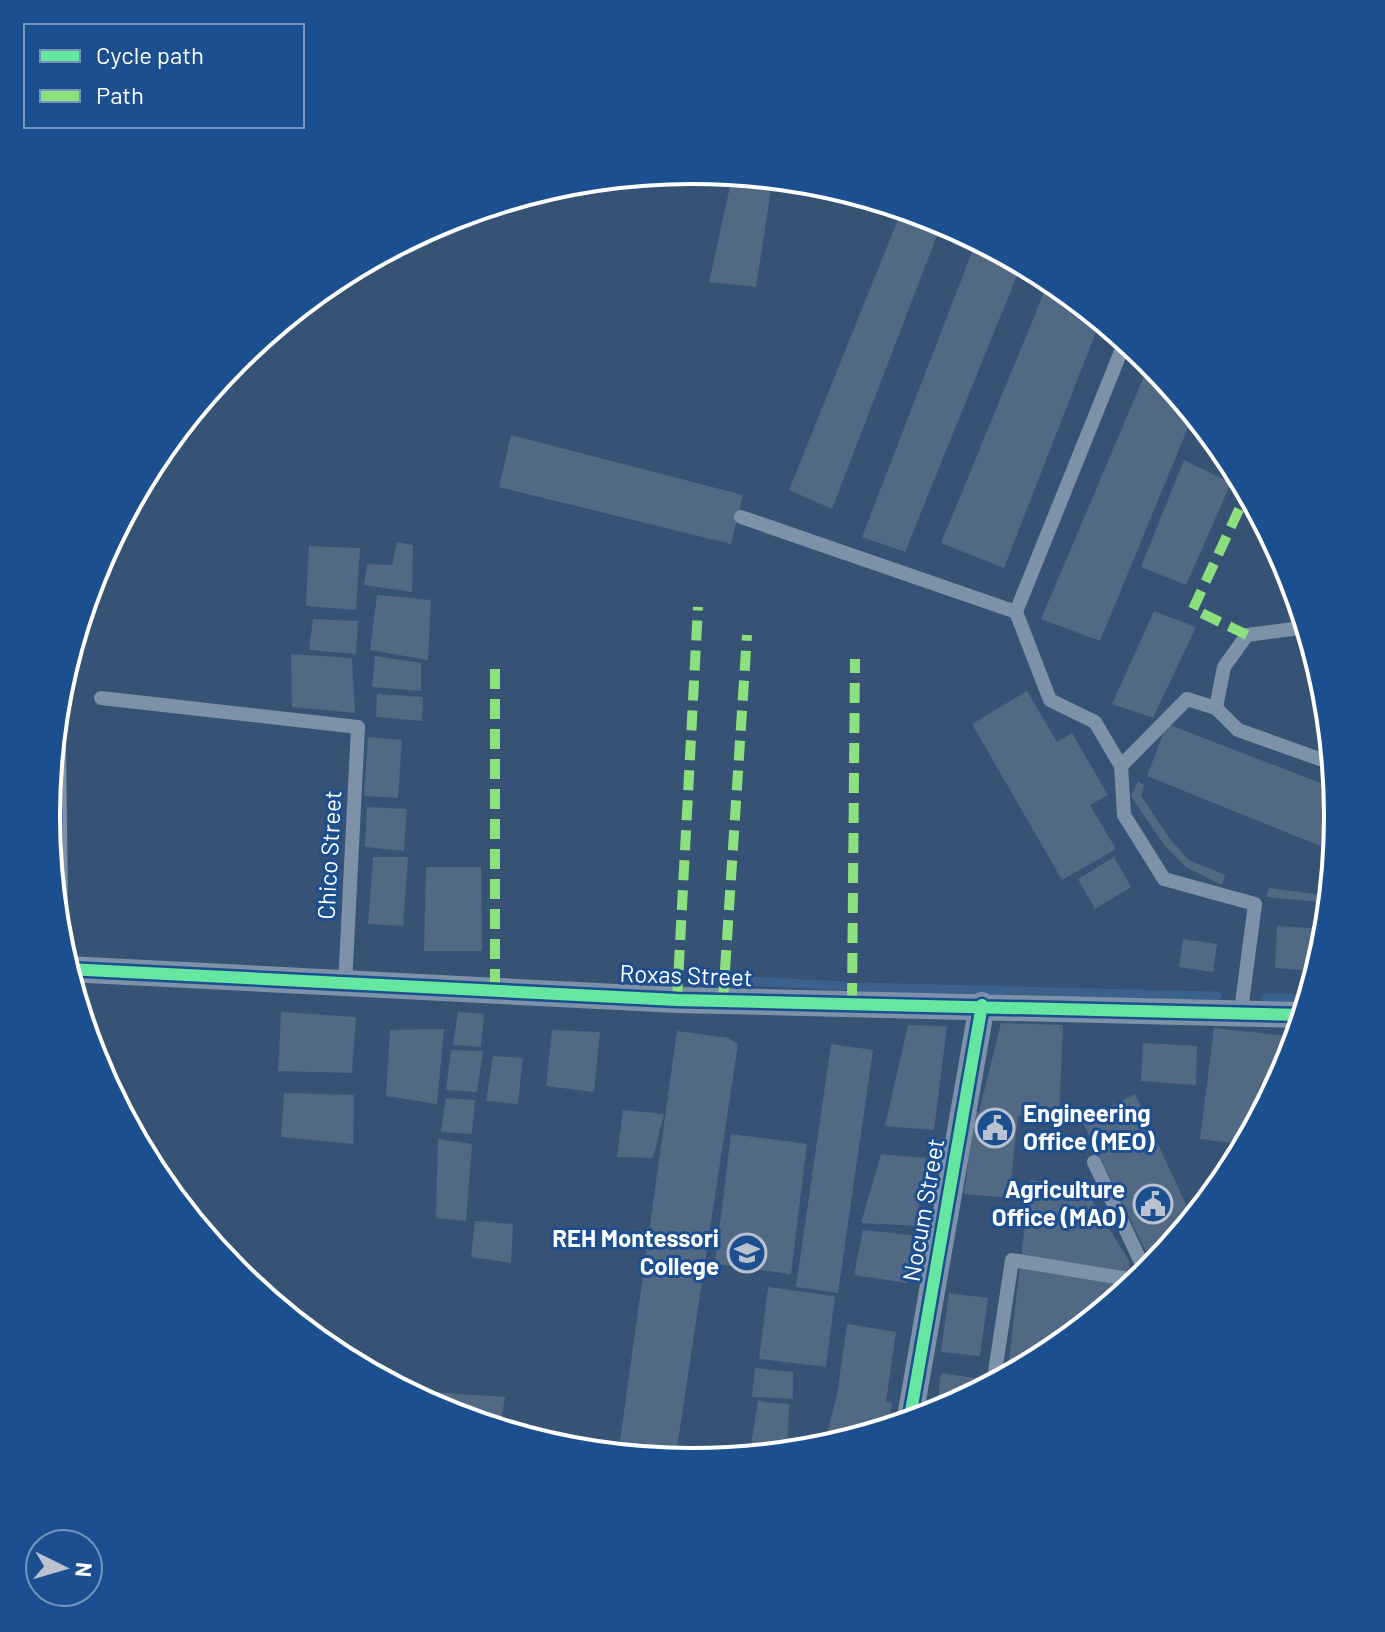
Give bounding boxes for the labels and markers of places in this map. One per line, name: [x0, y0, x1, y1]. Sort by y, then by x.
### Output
place label: Engineering Office (MEO): [1023, 1098, 1155, 1155]
public building icon: Engineering Office (MEO): [974, 1107, 1016, 1149]
place label: Agriculture Office (MAO): [992, 1174, 1126, 1231]
public building icon: Agriculture Office (MAO): [1132, 1183, 1174, 1225]
place label: REH Montessori College: [552, 1223, 719, 1280]
school or university icon: REH Montessori College: [726, 1232, 768, 1274]

